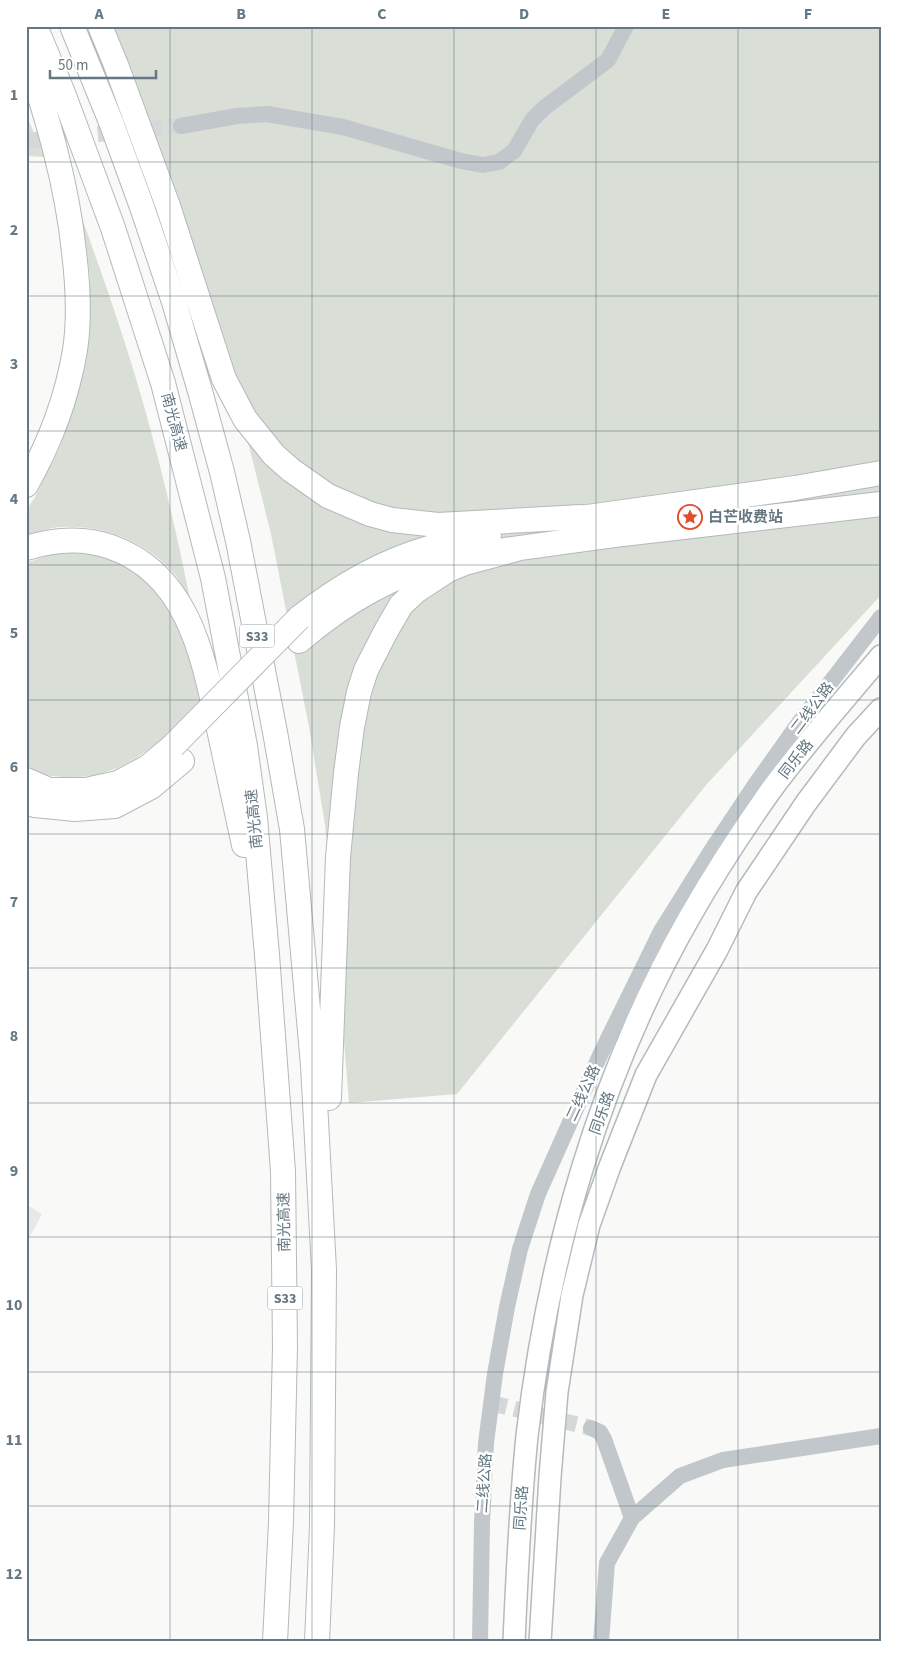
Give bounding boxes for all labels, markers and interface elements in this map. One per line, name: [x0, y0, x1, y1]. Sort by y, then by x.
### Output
text: A: [93, 3, 104, 25]
text: B: [236, 3, 246, 25]
text: C: [377, 3, 387, 25]
text: D: [519, 3, 529, 25]
text: E: [662, 3, 670, 25]
text: F: [804, 3, 812, 25]
scale bar: [50, 48, 156, 80]
text: 50 m: [58, 55, 88, 76]
text: 1: [10, 84, 18, 106]
text: 2: [10, 219, 18, 241]
text: 3: [10, 353, 18, 375]
street label: 南光高速: [156, 390, 191, 454]
text: 4: [10, 488, 19, 510]
place icon: 白芒收费站: [677, 504, 703, 530]
place label: 白芒收费站: [708, 507, 783, 528]
text: 5: [10, 622, 18, 644]
road number: S33: [240, 624, 274, 648]
street label: 二线公路: [786, 678, 839, 739]
street label: 同乐路: [774, 735, 819, 784]
text: 6: [10, 756, 18, 778]
street label: 南光高速: [241, 788, 268, 850]
text: 7: [10, 891, 18, 913]
text: 8: [10, 1025, 18, 1047]
street label: 二线公路: [561, 1062, 606, 1125]
street label: 同乐路: [585, 1088, 620, 1138]
text: 9: [10, 1160, 18, 1182]
street label: 南光高速: [273, 1192, 296, 1252]
road number: S33: [268, 1286, 302, 1310]
text: 10: [6, 1294, 22, 1316]
text: 11: [6, 1429, 22, 1451]
street label: 二线公路: [472, 1452, 497, 1514]
street label: 同乐路: [509, 1485, 534, 1531]
text: 12: [6, 1563, 22, 1585]

